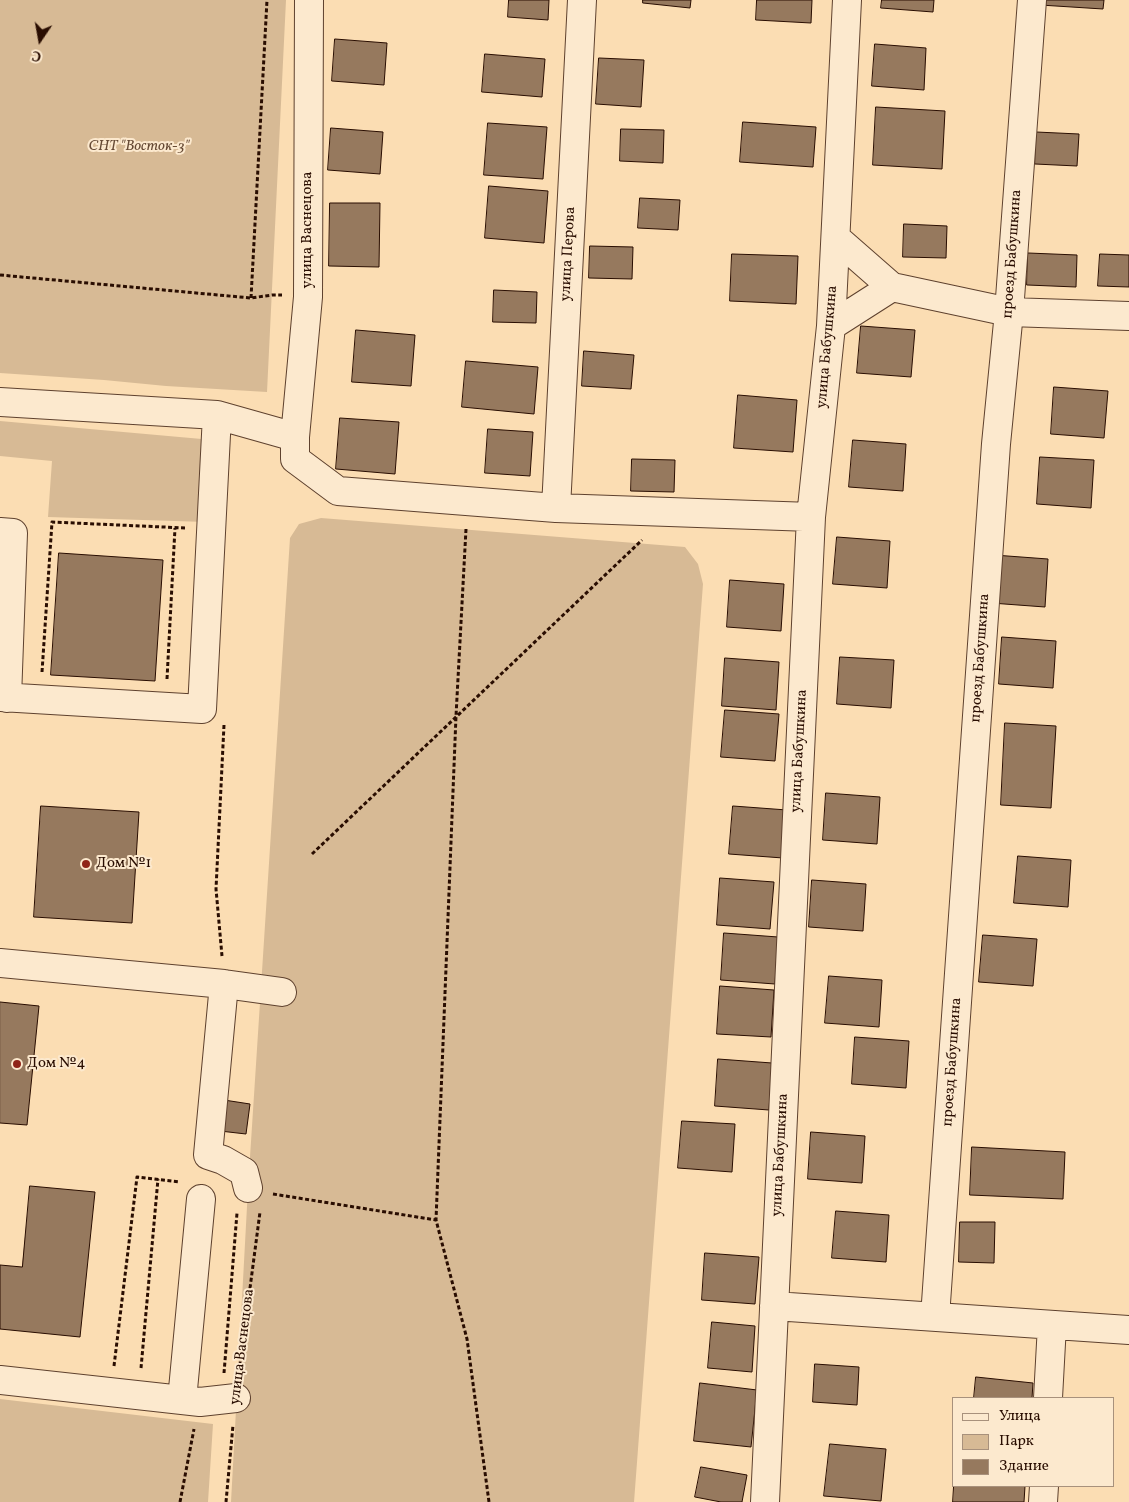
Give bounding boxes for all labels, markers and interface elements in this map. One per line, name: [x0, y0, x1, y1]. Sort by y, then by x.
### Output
north arrow: [15, 15, 65, 65]
text: С: [30, 45, 43, 65]
park label: СНТ "Восток-3": [89, 138, 189, 156]
street label: улица Васнецова: [299, 172, 317, 288]
street label: проезд Бабушкина: [1000, 189, 1026, 319]
street label: улица Перова: [558, 206, 580, 302]
street label: улица Бабушкина: [814, 285, 842, 409]
street label: проезд Бабушкина: [968, 593, 994, 723]
street label: улица Бабушкина: [788, 689, 812, 813]
place label: Дом №1: [96, 855, 151, 873]
marker: Дом №1: [80, 858, 92, 870]
street label: проезд Бабушкина: [940, 997, 966, 1127]
place label: Дом №4: [27, 1055, 85, 1073]
marker: Дом №4: [11, 1058, 23, 1070]
street label: улица Бабушкина: [769, 1093, 793, 1217]
street label: улица Васнецова: [227, 1288, 259, 1406]
legend: [952, 1397, 1114, 1487]
text: Улица: [999, 1406, 1041, 1427]
text: Парк: [999, 1431, 1034, 1452]
text: Здание: [999, 1456, 1049, 1477]

